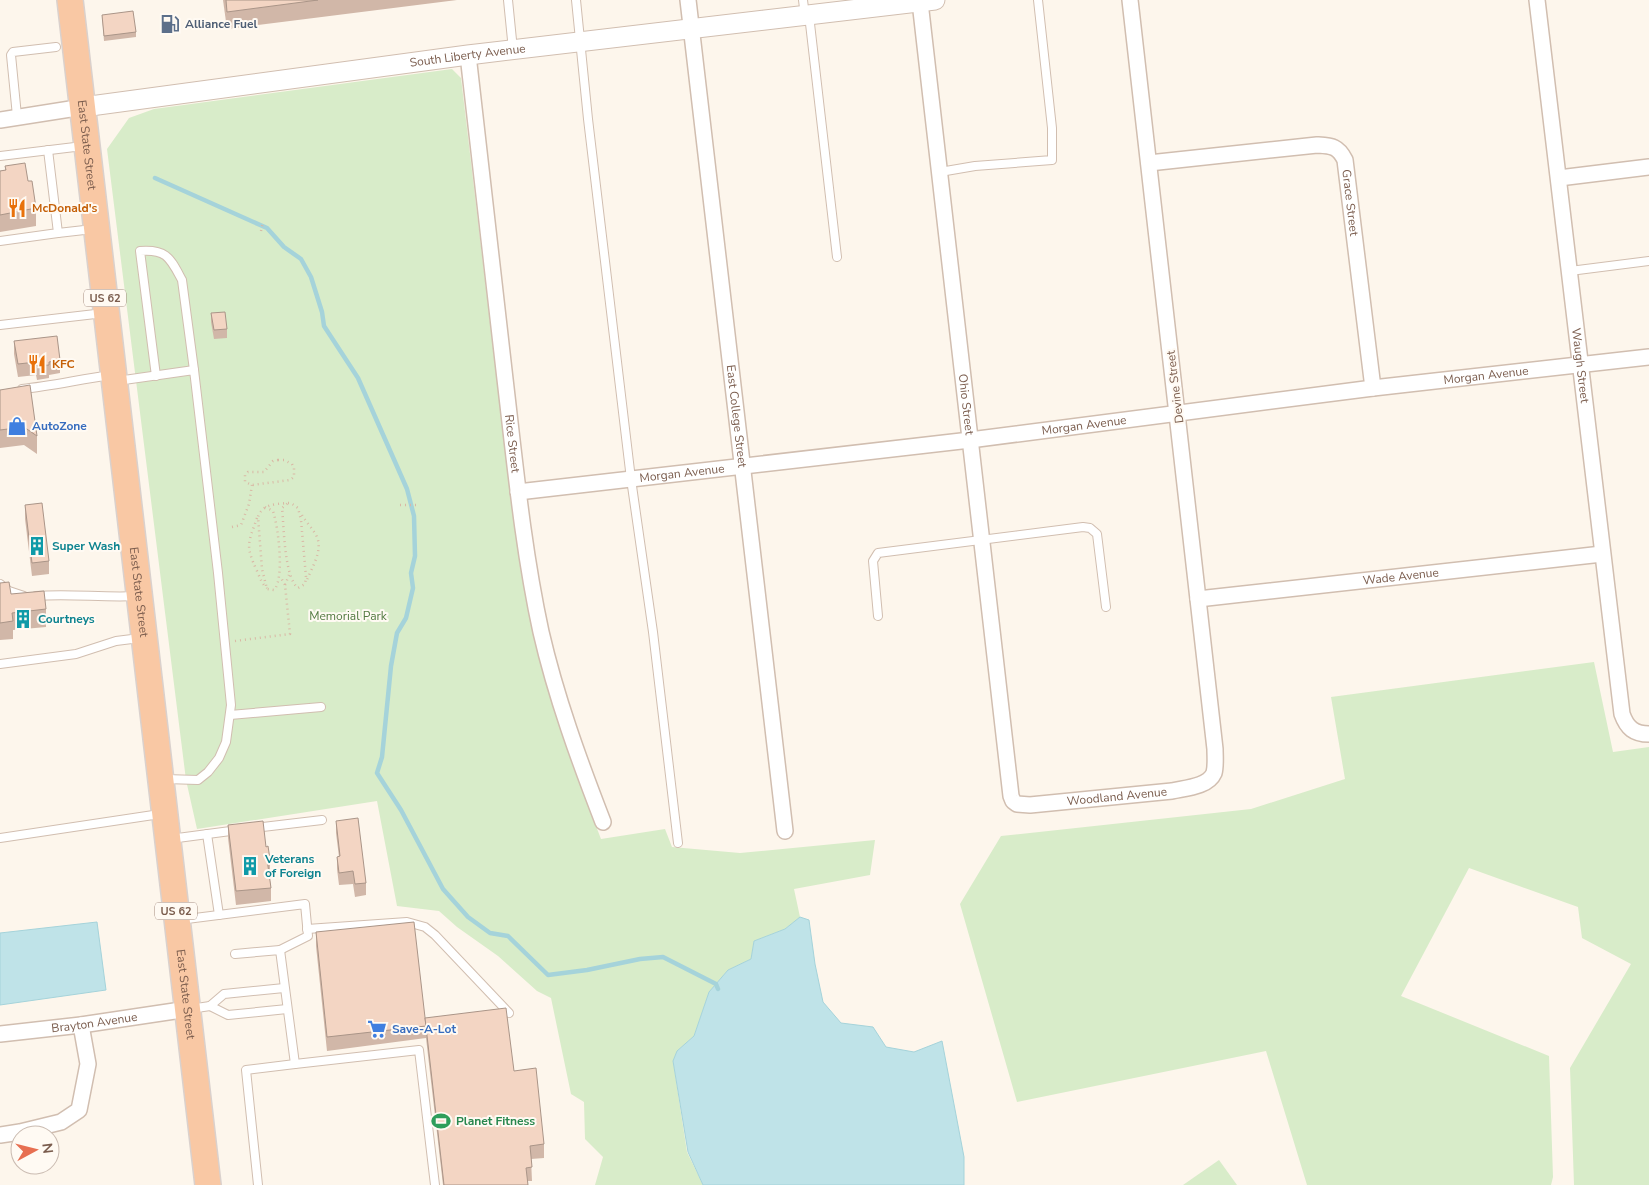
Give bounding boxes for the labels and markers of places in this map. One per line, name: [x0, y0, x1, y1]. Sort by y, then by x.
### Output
fuel station icon: Alliance Fuel: [159, 13, 181, 35]
place label: Alliance Fuel: [185, 16, 258, 32]
restaurant icon: McDonald's: [6, 197, 28, 219]
place label: McDonald's: [32, 200, 98, 216]
restaurant icon: KFC: [26, 353, 48, 375]
place label: KFC: [52, 356, 75, 372]
shop icon: AutoZone: [6, 415, 28, 437]
place label: AutoZone: [32, 418, 87, 434]
building icon: Super Wash: [26, 535, 48, 557]
place label: Super Wash: [52, 538, 120, 554]
building icon: Courtneys: [12, 608, 34, 630]
place label: Courtneys: [38, 611, 95, 627]
place label: Veterans of Foreign: [264, 851, 321, 881]
building icon: Veterans of Foreign: [239, 855, 261, 877]
supermarket icon: Save-A-Lot: [366, 1018, 388, 1040]
place label: Save-A-Lot: [392, 1021, 456, 1037]
sports icon: Planet Fitness: [430, 1110, 452, 1132]
place label: Planet Fitness: [456, 1113, 535, 1129]

